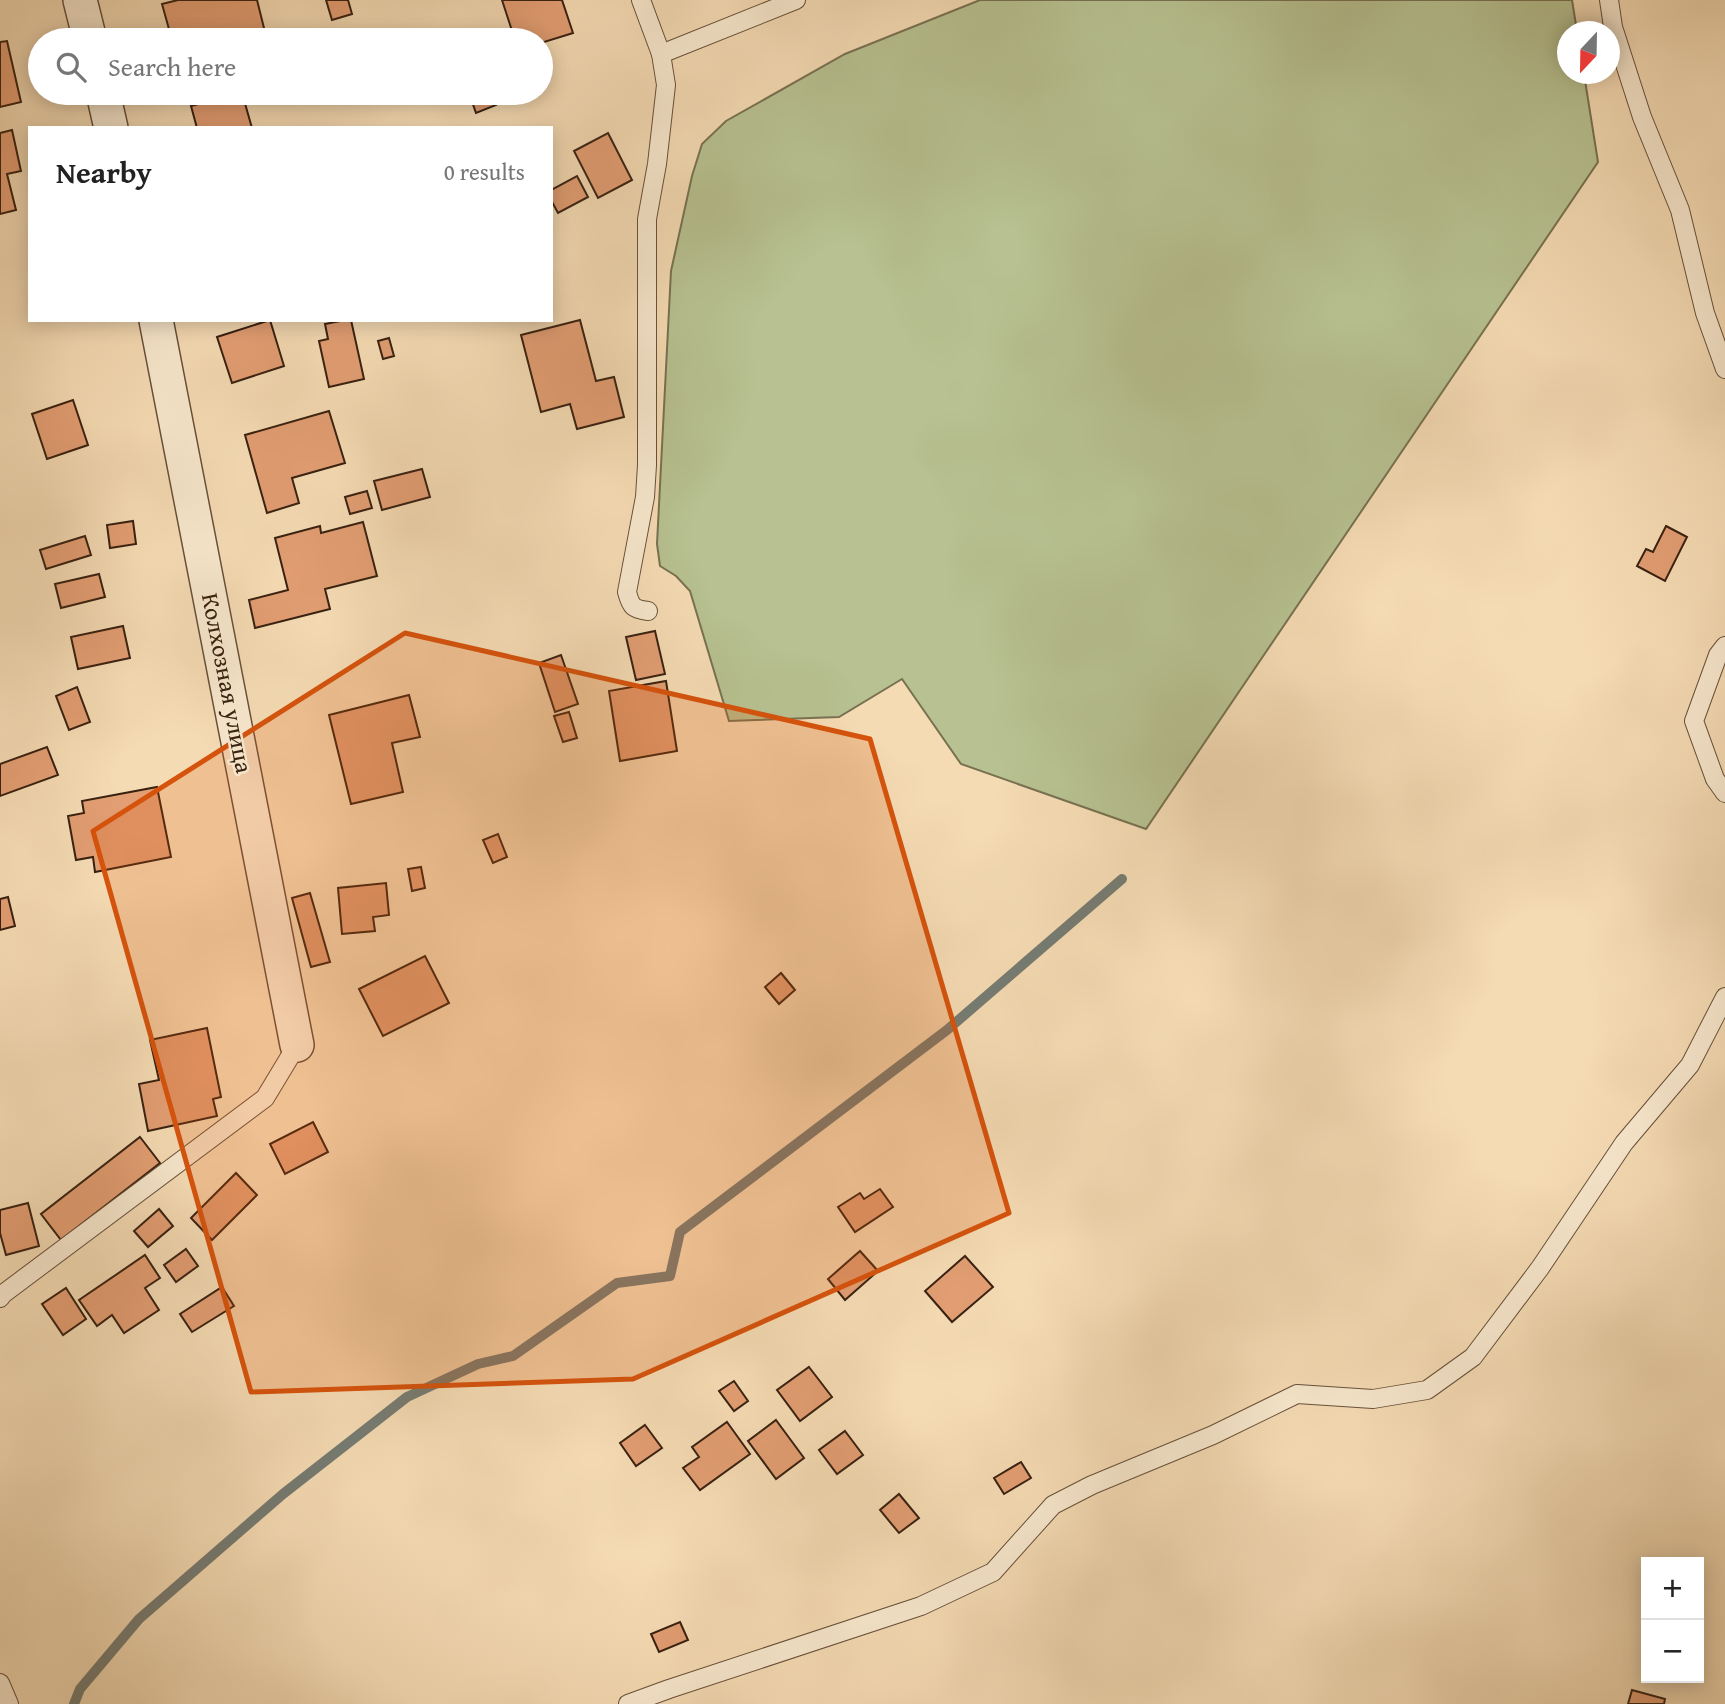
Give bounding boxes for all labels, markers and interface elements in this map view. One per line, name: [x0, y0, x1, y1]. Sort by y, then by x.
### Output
north arrow: [1557, 21, 1620, 84]
search box: [28, 28, 553, 105]
text: Search here: [108, 47, 236, 86]
icon: search: [52, 48, 90, 86]
text: Nearby: [56, 150, 152, 194]
text: 0 results: [444, 155, 525, 188]
street label: Колхозная улица: [193, 590, 262, 776]
map controls: [1641, 1557, 1704, 1683]
button: +: [1641, 1557, 1704, 1620]
button: −: [1641, 1620, 1704, 1683]

